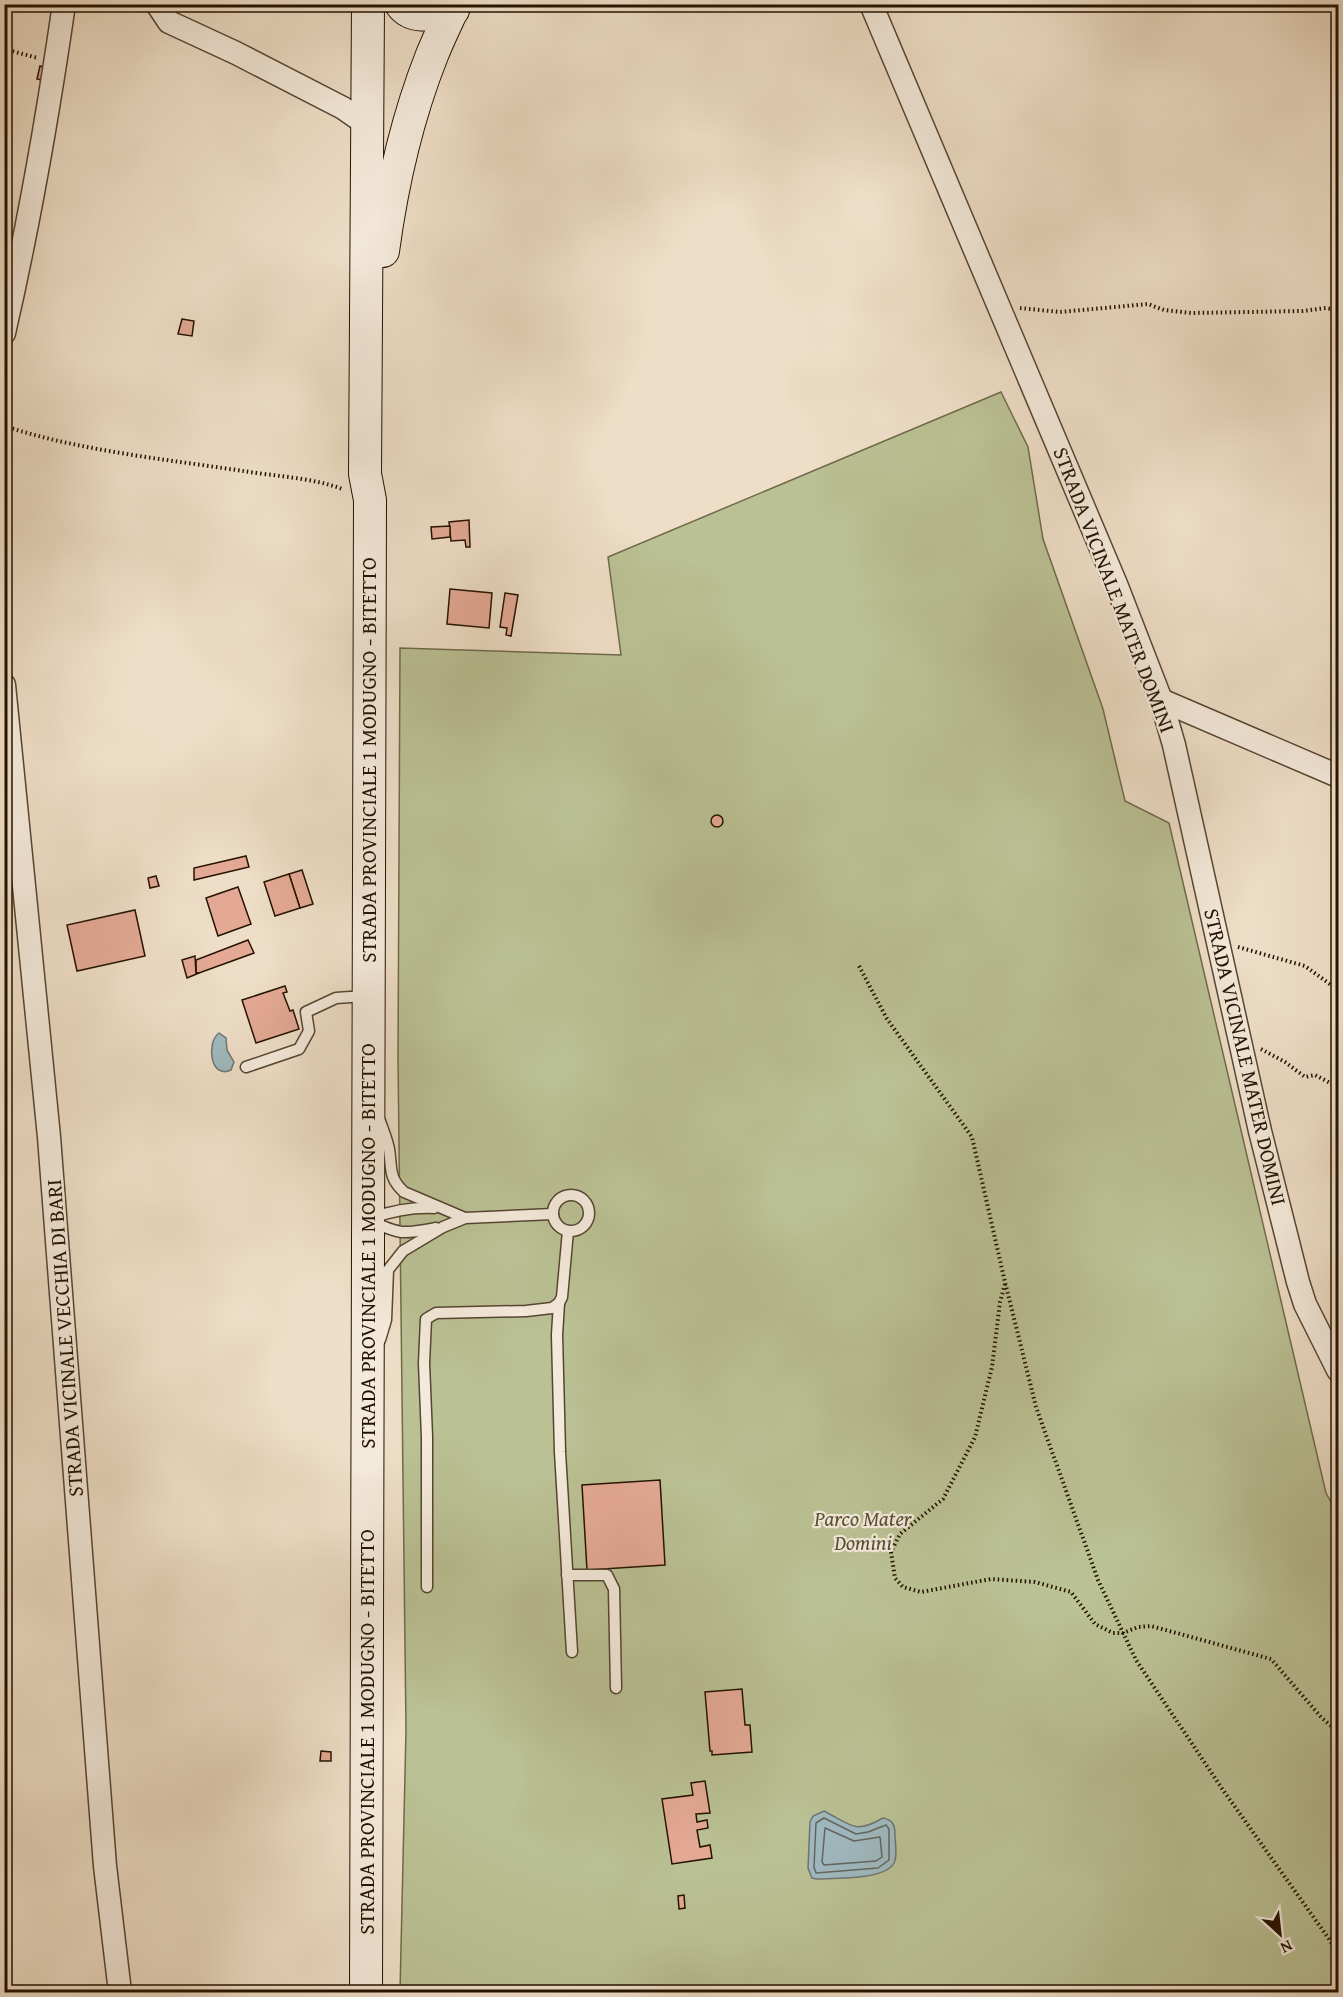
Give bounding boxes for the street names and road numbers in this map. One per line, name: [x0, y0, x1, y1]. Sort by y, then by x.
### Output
street label: STRADA VICINALE MATER DOMINI: [1046, 442, 1183, 737]
street label: STRADA PROVINCIALE 1 MODUGNO - BITETTO: [353, 557, 384, 963]
street label: STRADA VICINALE MATER DOMINI: [1196, 905, 1295, 1208]
street label: STRADA PROVINCIALE 1 MODUGNO - BITETTO: [352, 1043, 383, 1449]
street label: STRADA VICINALE VECCHIA DI BARI: [38, 1178, 91, 1498]
street label: STRADA PROVINCIALE 1 MODUGNO - BITETTO: [351, 1529, 382, 1935]

